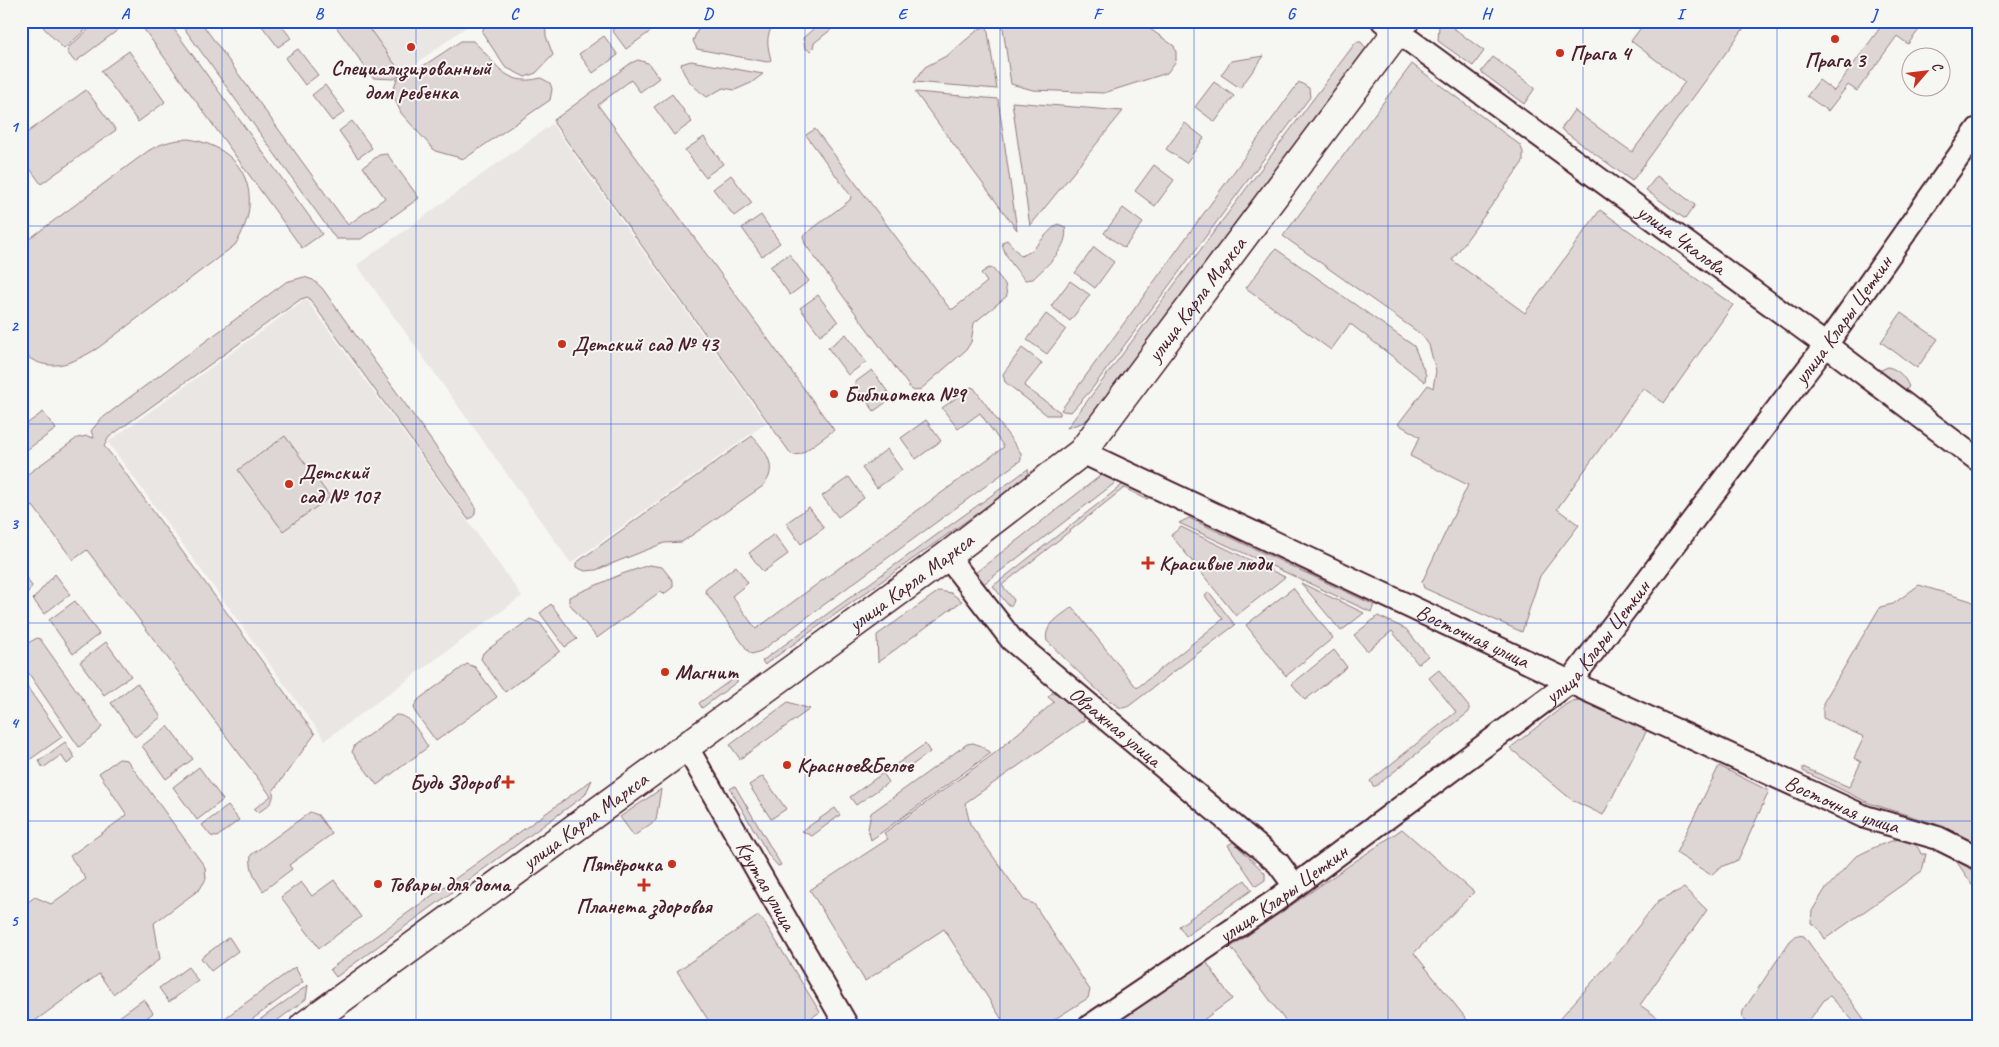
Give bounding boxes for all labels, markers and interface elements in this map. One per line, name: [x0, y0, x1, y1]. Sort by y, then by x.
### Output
text: A: [121, 4, 131, 24]
text: B: [315, 4, 325, 24]
text: C: [510, 4, 520, 24]
text: D: [703, 4, 714, 24]
text: E: [898, 4, 909, 24]
text: F: [1093, 4, 1104, 24]
text: G: [1287, 4, 1297, 24]
text: H: [1481, 4, 1493, 24]
text: I: [1677, 4, 1687, 24]
text: J: [1870, 4, 1879, 24]
marker: Прага 3: [1829, 33, 1841, 45]
place label: Прага 4: [1570, 40, 1633, 66]
marker: Специализированный дом ребенка: [405, 41, 417, 53]
marker: Прага 4: [1554, 47, 1566, 59]
place label: Прага 3: [1805, 47, 1868, 73]
north arrow: [1902, 48, 1952, 98]
place label: Специализированный дом ребенка: [331, 55, 493, 105]
text: С: [1928, 59, 1947, 75]
text: 1: [10, 117, 19, 137]
street label: улица Чкалова: [1631, 197, 1733, 282]
street label: улица Карла Маркса: [1140, 230, 1253, 368]
street label: улица Клары Цеткин: [1787, 250, 1899, 391]
text: 2: [10, 316, 19, 336]
place label: Детский сад № 43: [572, 331, 721, 357]
marker: Детский сад № 43: [556, 338, 568, 350]
place label: Библиотека №9: [844, 381, 968, 407]
marker: Библиотека №9: [828, 388, 840, 400]
place label: Детский сад № 107: [299, 459, 382, 509]
marker: Детский сад № 107: [283, 478, 295, 490]
text: 3: [10, 514, 19, 534]
street label: улица Карла Маркса: [842, 526, 980, 638]
place label: Красивые люди: [1159, 550, 1274, 576]
marker: Красивые люди: [1141, 556, 1155, 570]
street label: улица Клары Цеткин: [1538, 574, 1656, 710]
street label: Восточная улица: [1412, 598, 1535, 675]
place label: Магнит: [675, 659, 740, 685]
marker: Магнит: [659, 666, 671, 678]
street label: Овражная улица: [1064, 681, 1169, 774]
text: 4: [10, 713, 19, 733]
place label: Красное&Белое: [797, 752, 915, 778]
marker: Красное&Белое: [781, 759, 793, 771]
street label: улица Карла Маркса: [515, 765, 654, 876]
place label: Будь Здоров: [410, 769, 502, 795]
street label: Восточная улица: [1781, 769, 1904, 840]
marker: Будь Здоров: [502, 776, 514, 788]
street label: Крутая улица: [730, 836, 803, 937]
street label: улица Клары Цеткин: [1212, 838, 1354, 949]
place label: Пятёрочка: [582, 851, 664, 877]
marker: Пятёрочка: [666, 858, 678, 870]
place label: Товары для дома: [388, 871, 512, 897]
marker: Товары для дома: [372, 878, 384, 890]
marker: Планета здоровья: [638, 879, 650, 891]
place label: Планета здоровья: [576, 893, 713, 920]
text: 5: [11, 911, 20, 931]

